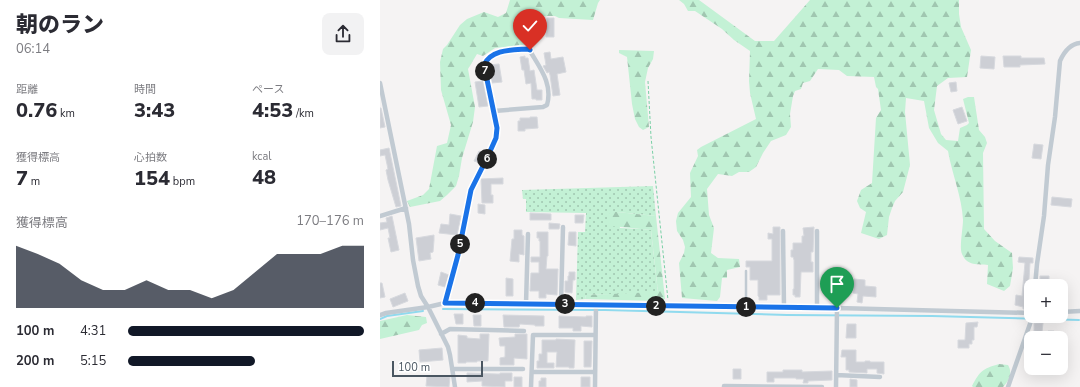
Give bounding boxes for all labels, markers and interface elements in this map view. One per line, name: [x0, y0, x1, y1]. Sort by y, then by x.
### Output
pin: [513, 9, 547, 50]
text: 朝のラン: [16, 10, 104, 40]
button: share: [322, 13, 364, 55]
icon: check: [519, 15, 541, 37]
text: 06:14: [16, 40, 50, 58]
pin: 7: [475, 61, 495, 81]
text: 7: [482, 63, 488, 78]
text: 距離: [16, 82, 38, 97]
text: 時間: [134, 82, 156, 97]
text: ペース: [252, 82, 284, 97]
text: 0.76: [16, 97, 57, 124]
text: 3:43: [134, 97, 175, 124]
text: 4:53: [252, 97, 293, 124]
text: km: [57, 106, 75, 121]
text: /km: [293, 106, 314, 121]
text: kcal: [252, 149, 272, 164]
pin: 6: [477, 149, 497, 169]
text: 獲得標高: [16, 150, 60, 165]
text: 心拍数: [134, 150, 167, 165]
text: 6: [484, 151, 490, 166]
text: 48: [252, 164, 276, 191]
text: 7: [16, 165, 28, 192]
text: 154: [134, 165, 170, 192]
text: m: [28, 174, 40, 189]
text: bpm: [170, 174, 195, 189]
text: 170–176 m: [296, 212, 364, 230]
text: 獲得標高: [16, 214, 68, 232]
pin: 5: [450, 234, 470, 254]
text: 5: [457, 236, 463, 251]
pin: [820, 267, 854, 308]
icon: arrive: [826, 273, 848, 295]
map controls: [1024, 279, 1068, 375]
button: +: [1024, 279, 1068, 323]
pin: 4: [465, 293, 485, 313]
pin: 3: [555, 294, 575, 314]
text: 4: [472, 295, 478, 310]
text: 3: [562, 296, 568, 311]
pin: 2: [646, 296, 666, 316]
pin: 1: [736, 297, 756, 317]
text: 2: [653, 298, 659, 313]
text: 1: [743, 299, 749, 314]
text: 100 m: [16, 322, 54, 340]
text: 4:31: [80, 322, 106, 340]
button: −: [1024, 331, 1068, 375]
text: 200 m: [16, 352, 54, 370]
text: 5:15: [80, 352, 106, 370]
scale bar: [392, 359, 483, 378]
text: 100 m: [398, 360, 430, 375]

